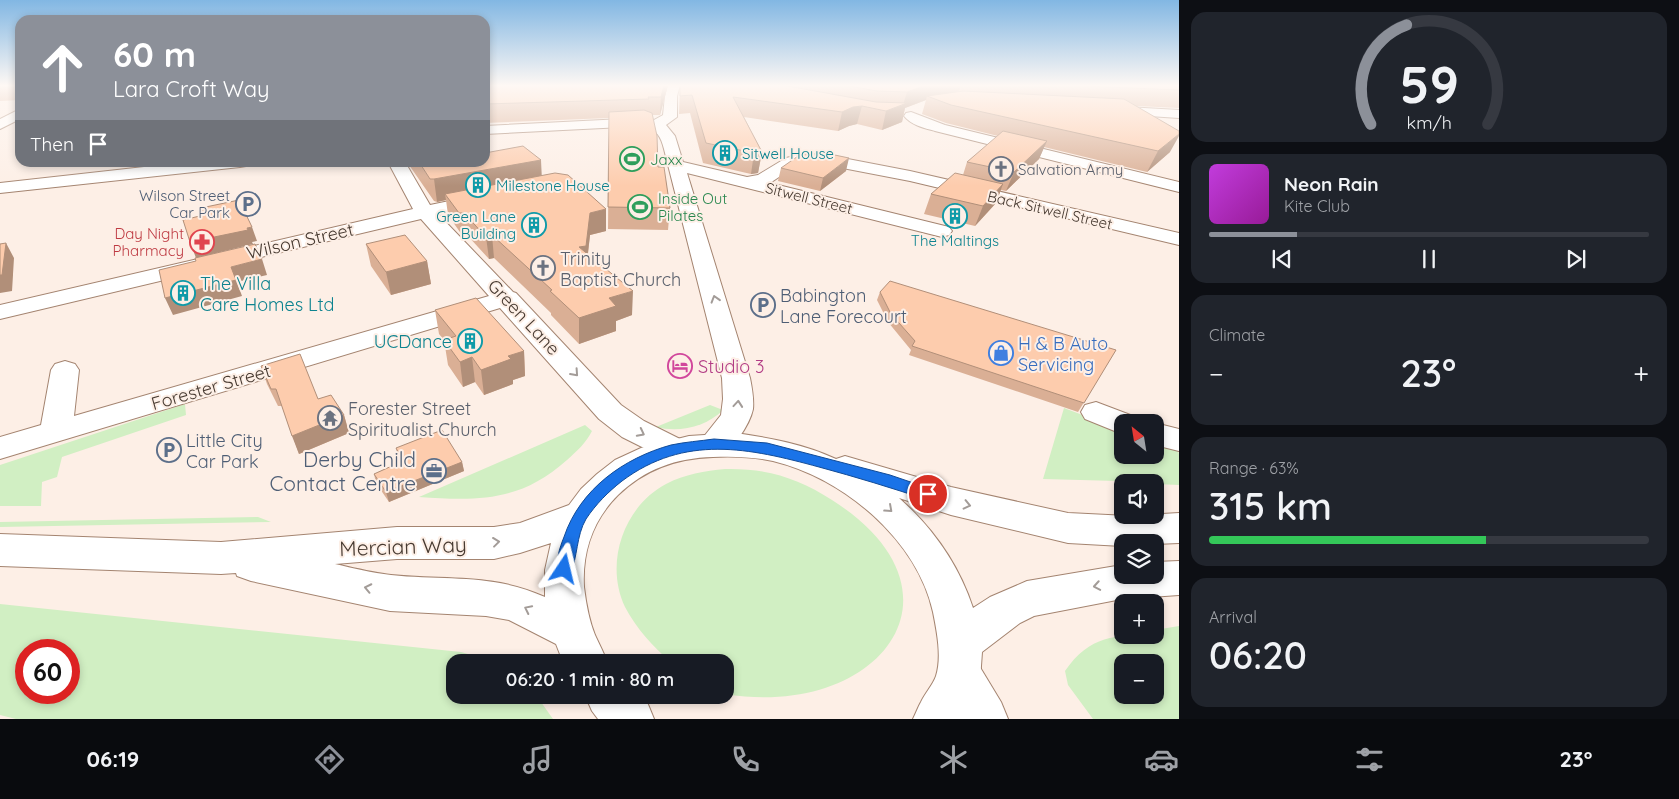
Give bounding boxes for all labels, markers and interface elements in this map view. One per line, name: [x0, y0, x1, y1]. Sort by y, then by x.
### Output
text: 60 m: [113, 32, 196, 76]
icon: ahead: [30, 35, 95, 100]
text: 59: [1399, 51, 1459, 116]
text: Lara Croft Way: [113, 75, 270, 103]
text: km/h: [1406, 111, 1452, 133]
icon: arrive: [84, 130, 112, 158]
text: Then: [30, 132, 74, 156]
building icon: Sitwell House: [712, 140, 738, 166]
place label: Sitwell House: [742, 144, 834, 163]
sports icon: Jaxx: [619, 146, 645, 172]
place label: Jaxx: [650, 150, 682, 169]
church icon: Salvation Army: [988, 156, 1014, 182]
place label: Salvation Army: [1018, 160, 1123, 179]
building icon: Milestone House: [465, 172, 491, 198]
text: Neon Rain: [1284, 172, 1379, 196]
place label: Milestone House: [496, 176, 610, 195]
street label: Sitwell Street: [763, 178, 855, 218]
place label: Wilson Street Car Park: [139, 186, 230, 222]
street label: Back Sitwell Street: [986, 186, 1114, 234]
place label: Inside Out Pilates: [658, 189, 727, 225]
parking icon: Wilson Street Car Park: [235, 191, 261, 217]
sports icon: Inside Out Pilates: [627, 194, 653, 220]
text: Kite Club: [1284, 196, 1350, 216]
building icon: The Maltings: [942, 203, 968, 229]
place label: Green Lane Building: [436, 207, 516, 243]
building icon: Green Lane Building: [521, 212, 547, 238]
street label: Wilson Street: [244, 218, 356, 264]
place label: Day Night Pharmacy: [113, 224, 184, 260]
pharmacy icon: Day Night Pharmacy: [189, 229, 215, 255]
place label: The Maltings: [911, 231, 999, 250]
icon: previous: [1268, 245, 1296, 273]
icon: pause: [1415, 245, 1443, 273]
icon: next: [1562, 245, 1590, 273]
place label: Trinity Baptist Church: [560, 247, 681, 291]
church icon: Trinity Baptist Church: [530, 255, 556, 281]
place label: The Villa Care Homes Ltd: [200, 272, 334, 316]
street label: Green Lane: [483, 274, 565, 360]
building icon: The Villa Care Homes Ltd: [170, 280, 196, 306]
place label: Babington Lane Forecourt: [780, 284, 907, 328]
parking icon: Babington Lane Forecourt: [750, 292, 776, 318]
one-way arrow: [711, 296, 721, 304]
text: Climate: [1209, 325, 1265, 345]
building icon: UCDance: [457, 328, 483, 354]
place label: UCDance: [374, 330, 452, 353]
place label: H & B Auto Servicing: [1018, 332, 1108, 376]
shop icon: H & B Auto Servicing: [988, 340, 1014, 366]
text: 23°: [1400, 349, 1456, 397]
hotel icon: Studio 3: [667, 353, 693, 379]
place label: Studio 3: [698, 355, 764, 378]
text: −: [1209, 356, 1224, 391]
text: +: [1633, 356, 1649, 391]
street label: Forester Street: [149, 359, 273, 415]
one-way arrow: [569, 367, 578, 376]
place label: Forester Street Spiritualist Church: [348, 397, 497, 441]
one-way arrow: [732, 399, 743, 407]
temple icon: Forester Street Spiritualist Church: [317, 405, 343, 431]
north arrow: [1114, 414, 1164, 464]
map controls: [1114, 414, 1164, 704]
one-way arrow: [635, 427, 644, 437]
place label: Little City Car Park: [186, 429, 263, 473]
parking icon: Little City Car Park: [156, 437, 182, 463]
place label: Derby Child Contact Centre: [270, 446, 416, 496]
office icon: Derby Child Contact Centre: [421, 458, 447, 484]
text: Range · 63%: [1209, 458, 1299, 478]
pin: [907, 473, 949, 515]
button: sound: [1114, 474, 1164, 524]
icon: arrive: [914, 480, 942, 508]
text: 315 km: [1209, 482, 1332, 530]
one-way arrow: [962, 499, 971, 510]
one-way arrow: [883, 504, 892, 513]
street label: Mercian Way: [339, 531, 467, 561]
button: layers: [1114, 534, 1164, 584]
one-way arrow: [493, 537, 501, 548]
position arrow: [537, 542, 589, 594]
one-way arrow: [1092, 581, 1101, 591]
one-way arrow: [363, 584, 372, 594]
button: +: [1114, 594, 1164, 644]
one-way arrow: [524, 605, 533, 615]
text: Arrival: [1209, 607, 1257, 627]
text: 06:20: [1209, 631, 1307, 679]
speed limit sign: 60: [15, 639, 80, 704]
button: −: [1114, 654, 1164, 704]
text: 06:20 · 1 min · 80 m: [506, 667, 674, 691]
icon: directions: [312, 742, 347, 777]
icon: music: [520, 742, 555, 777]
icon: phone: [728, 742, 763, 777]
icon: climate: [936, 742, 971, 777]
icon: car: [1144, 742, 1179, 777]
icon: filters: [1352, 742, 1387, 777]
text: 06:19: [86, 745, 139, 773]
text: 23°: [1560, 745, 1593, 773]

